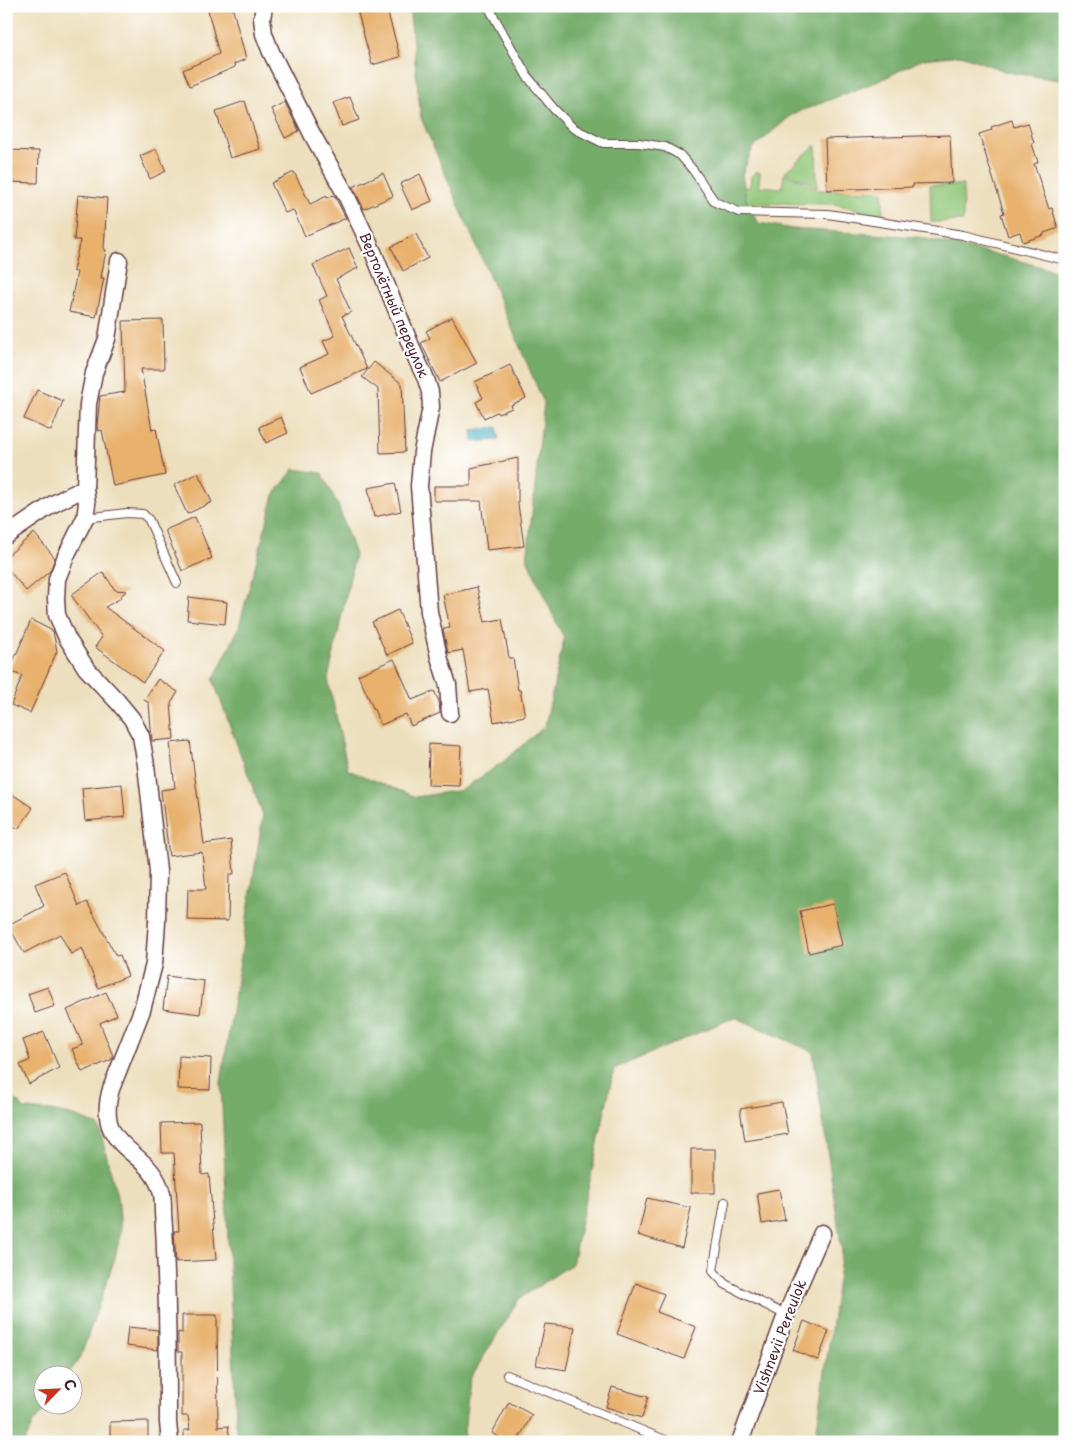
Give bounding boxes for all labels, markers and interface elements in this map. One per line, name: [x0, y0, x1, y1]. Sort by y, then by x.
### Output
street label: Вертолётный переулок: [354, 229, 435, 381]
street label: Vishnevii Pereulok: [748, 1276, 811, 1398]
north arrow: [32, 1366, 82, 1416]
text: С: [59, 1375, 82, 1394]

